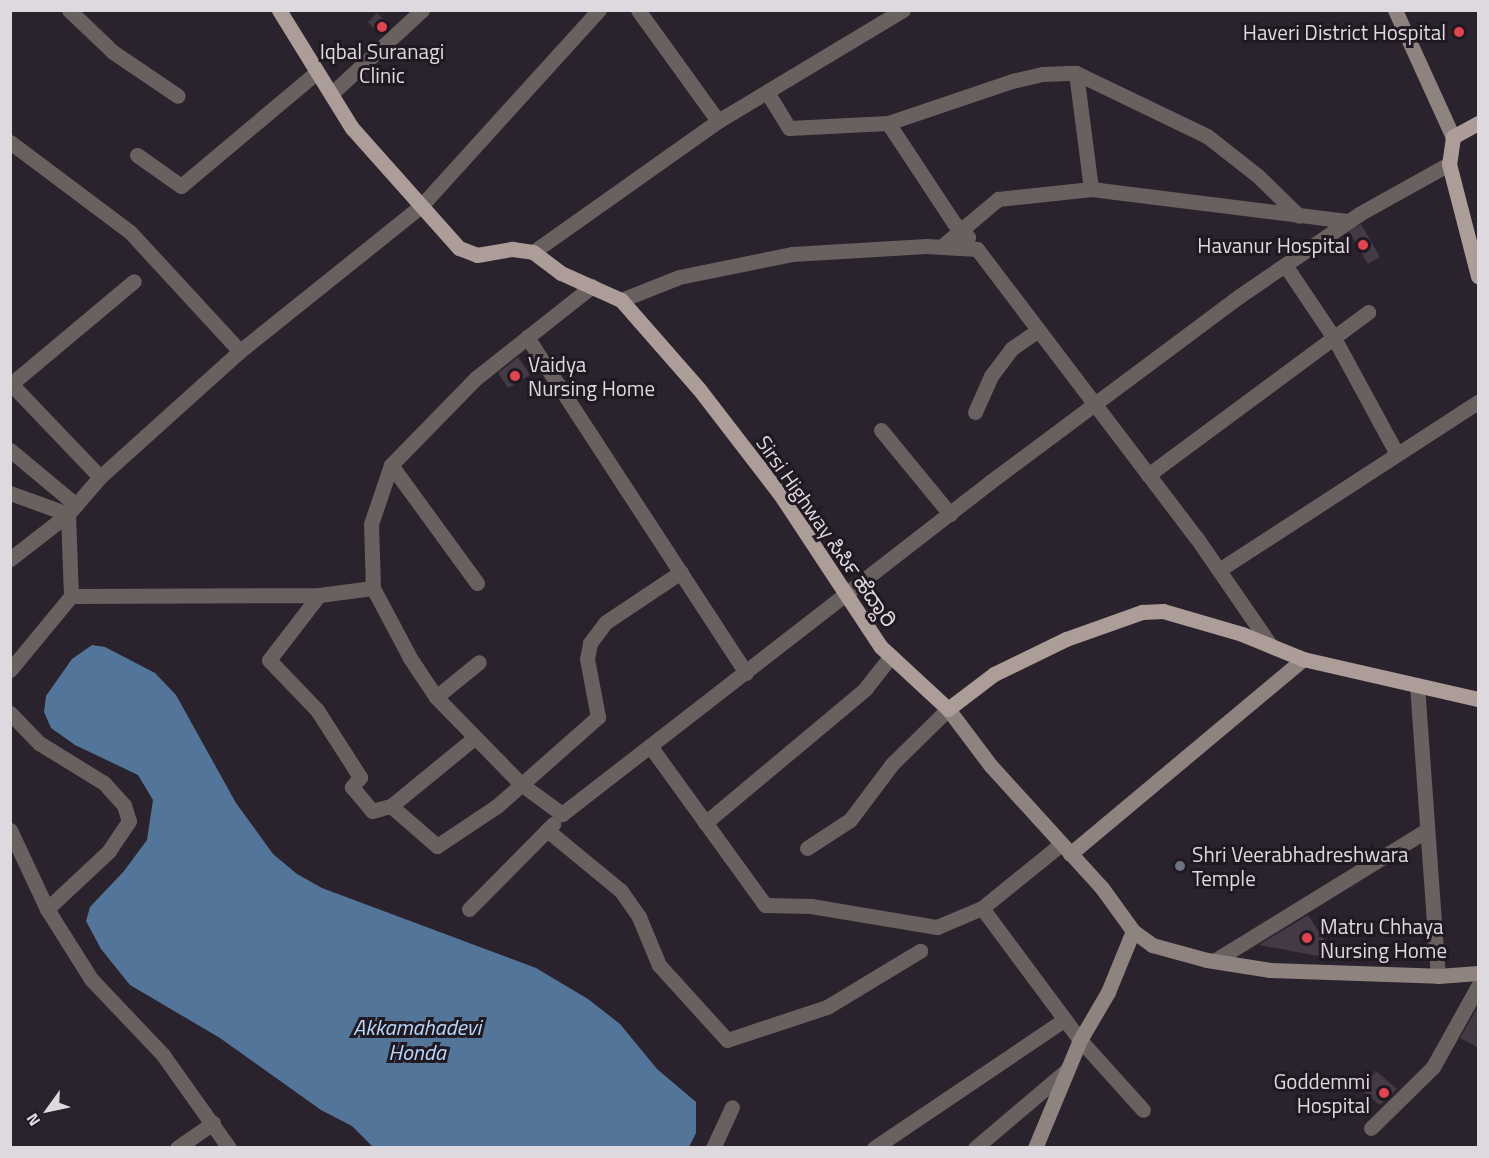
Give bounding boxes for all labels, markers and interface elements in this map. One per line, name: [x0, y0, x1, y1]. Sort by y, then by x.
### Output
marker: Iqbal Suranagi Clinic: [373, 18, 391, 36]
place label: Haveri District Hospital: [1243, 19, 1446, 45]
marker: Haveri District Hospital: [1450, 23, 1468, 41]
place label: Iqbal Suranagi Clinic: [320, 38, 444, 88]
place label: Havanur Hospital: [1197, 232, 1350, 258]
marker: Havanur Hospital: [1354, 236, 1372, 254]
place label: Vaidya Nursing Home: [528, 351, 655, 401]
marker: Vaidya Nursing Home: [506, 367, 524, 385]
street label: Sirsi Highway ಸಿರ್ಸಿ ಹೆದ್ದಾರಿ: [751, 431, 903, 631]
place label: Shri Veerabhadreshwara Temple: [1192, 841, 1408, 891]
marker: Shri Veerabhadreshwara Temple: [1173, 859, 1187, 873]
place label: Matru Chhaya Nursing Home: [1320, 913, 1447, 963]
marker: Matru Chhaya Nursing Home: [1298, 929, 1316, 947]
water label: Akkamahadevi Honda: [353, 1014, 481, 1066]
place label: Goddemmi Hospital: [1273, 1068, 1370, 1118]
north arrow: [18, 1080, 78, 1140]
marker: Goddemmi Hospital: [1375, 1084, 1393, 1102]
text: N: [20, 1109, 46, 1131]

